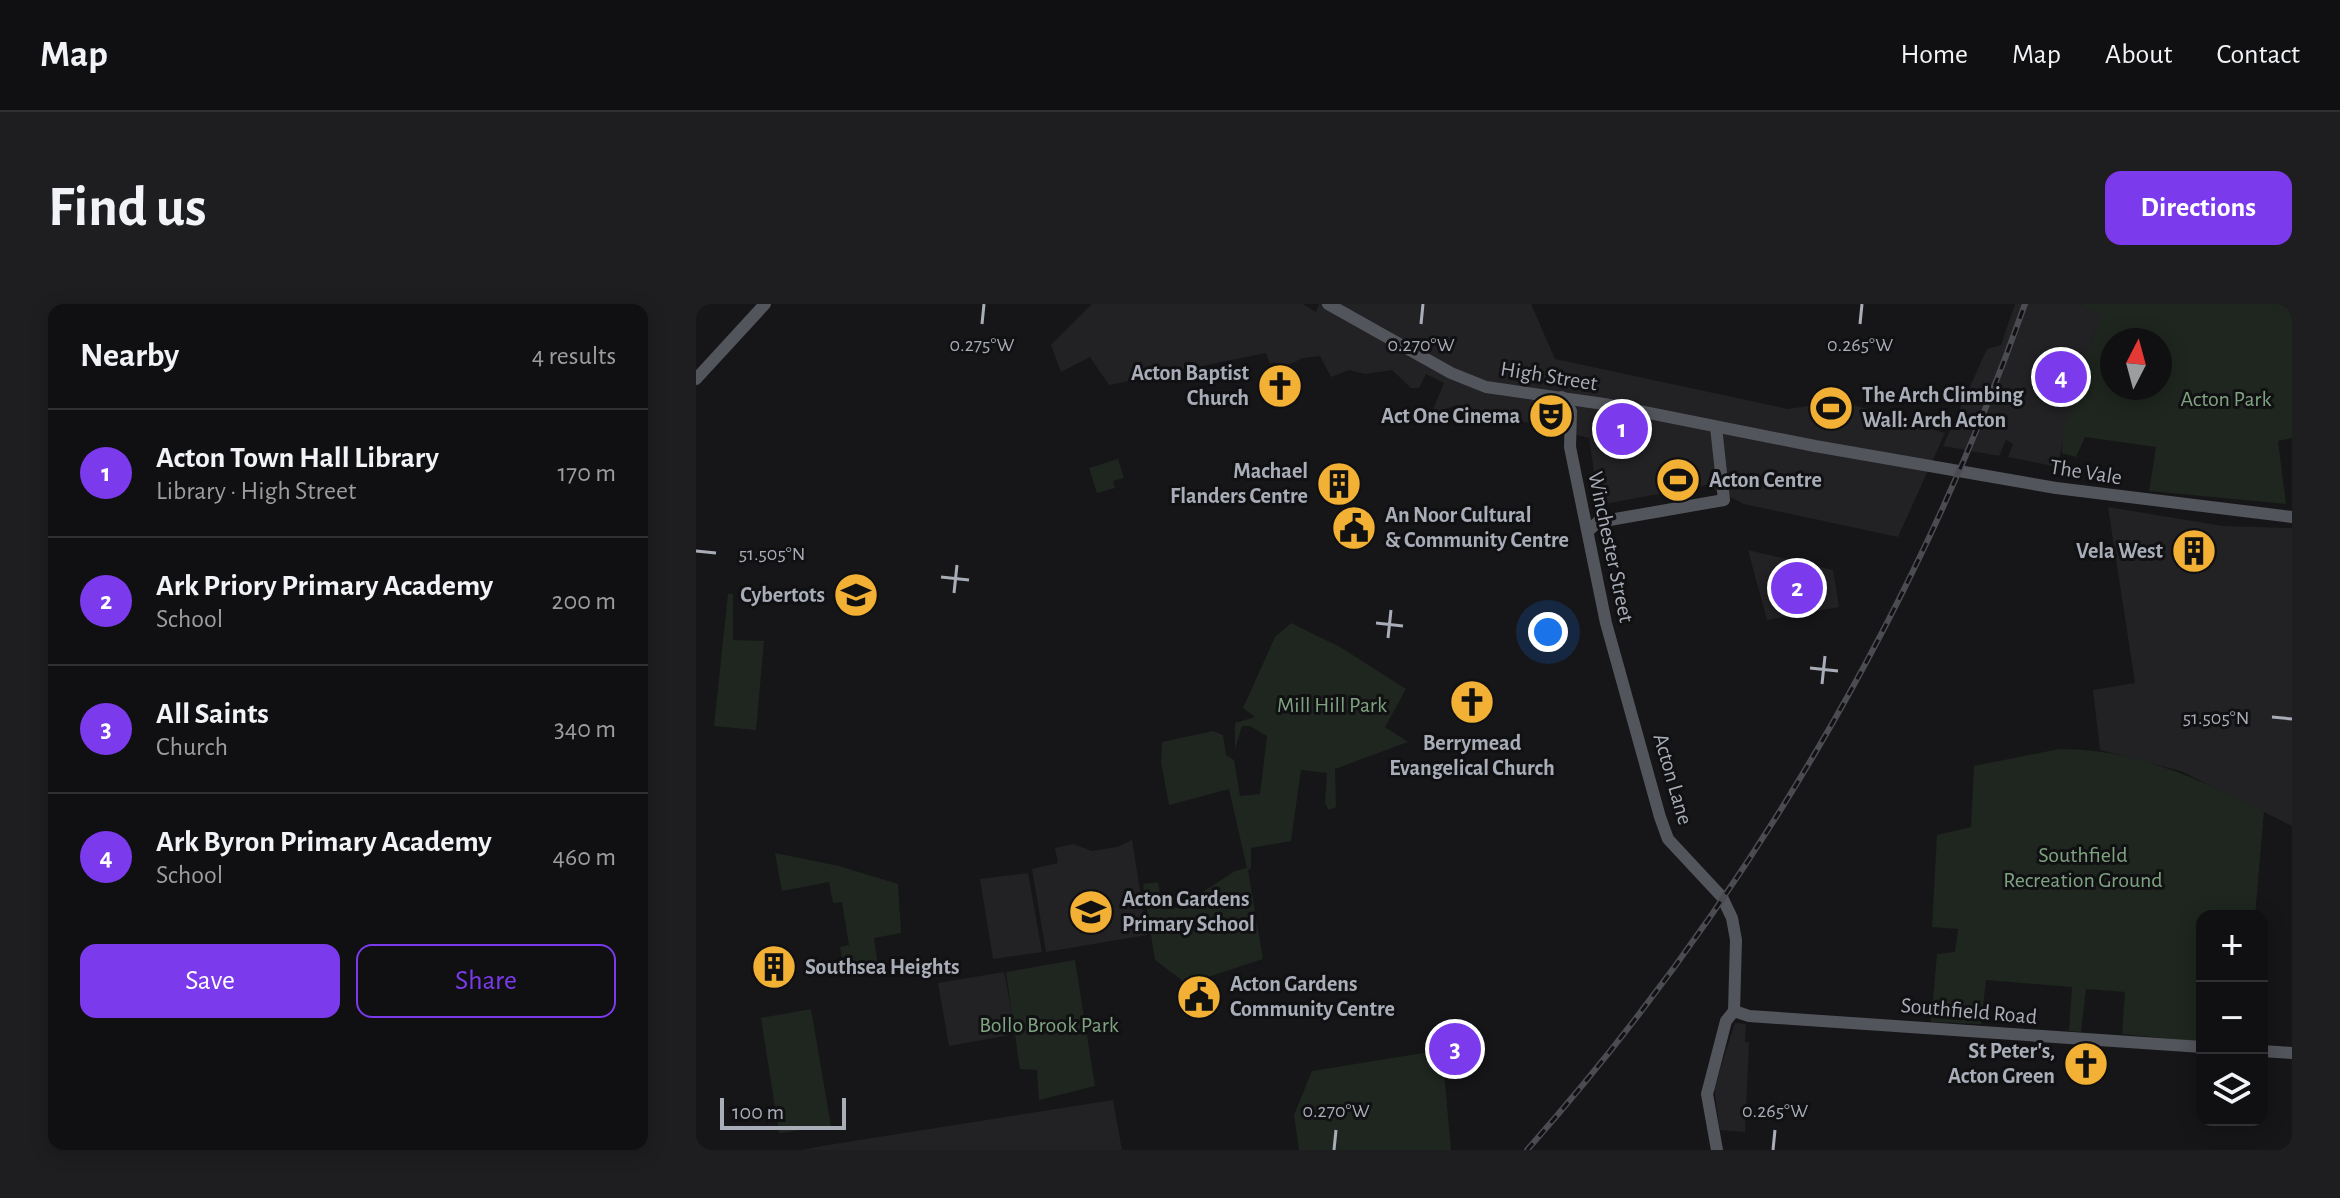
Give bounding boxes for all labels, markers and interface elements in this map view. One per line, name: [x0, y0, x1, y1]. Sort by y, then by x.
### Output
text: Map: [40, 36, 108, 74]
text: Home: [1901, 41, 1968, 69]
text: Map: [2012, 41, 2061, 69]
text: About: [2105, 41, 2173, 69]
text: Contact: [2217, 41, 2300, 69]
button: Directions: [2105, 171, 2292, 245]
text: Find us: [48, 180, 206, 236]
north arrow: [2100, 328, 2172, 400]
text: 0.275°W: [950, 335, 1015, 355]
text: 0.270°W: [1387, 335, 1455, 355]
text: 0.265°W: [1827, 335, 1893, 355]
text: Nearby: [80, 339, 179, 373]
text: 4 results: [532, 343, 616, 369]
pin: 4: [2035, 347, 2087, 407]
street label: High Street: [1499, 357, 1599, 395]
place label: Acton Baptist Church: [1131, 362, 1250, 409]
church icon: Acton Baptist Church: [1256, 362, 1304, 410]
sports icon: The Arch Climbing Wall: Arch Acton: [1807, 384, 1855, 432]
place label: The Arch Climbing Wall: Arch Acton: [1862, 384, 2024, 431]
park label: Acton Park: [2180, 388, 2272, 410]
theatre icon: Act One Cinema: [1527, 392, 1575, 440]
pin: 1: [1596, 399, 1648, 459]
place label: Act One Cinema: [1381, 405, 1520, 427]
text: Acton Town Hall Library: [156, 443, 439, 473]
street label: The Vale: [2048, 455, 2124, 489]
sports icon: Acton Centre: [1654, 456, 1702, 504]
text: 1: [101, 460, 111, 486]
text: 170 m: [557, 460, 616, 486]
place label: Machael Flanders Centre: [1170, 460, 1308, 507]
building icon: Machael Flanders Centre: [1315, 460, 1363, 508]
street label: Winchester Street: [1584, 469, 1638, 625]
place label: Acton Centre: [1709, 469, 1822, 491]
text: Library · High Street: [156, 478, 356, 504]
public building icon: An Noor Cultural & Community Centre: [1330, 504, 1378, 552]
place label: An Noor Cultural & Community Centre: [1385, 504, 1569, 552]
building icon: Vela West: [2170, 527, 2218, 575]
place label: Vela West: [2076, 540, 2164, 562]
text: 51.505°N: [739, 544, 805, 564]
pin: 2: [1771, 558, 1823, 618]
text: Ark Priory Primary Academy: [156, 571, 493, 601]
school or university icon: Cybertots: [832, 571, 880, 619]
place label: Cybertots: [740, 584, 825, 607]
text: 2: [100, 588, 112, 614]
text: 200 m: [552, 588, 616, 614]
text: School: [156, 606, 223, 632]
your location: [1528, 612, 1568, 652]
church icon: Berrymead Evangelical Church: [1448, 678, 1496, 726]
park label: Mill Hill Park: [1277, 694, 1387, 716]
text: All Saints: [156, 699, 269, 729]
text: 51.505°N: [2183, 708, 2249, 728]
text: 3: [100, 716, 112, 742]
text: 340 m: [554, 716, 616, 742]
street label: Acton Lane: [1650, 731, 1696, 827]
place label: Berrymead Evangelical Church: [1389, 732, 1555, 779]
text: Church: [156, 734, 228, 760]
text: Ark Byron Primary Academy: [156, 827, 492, 857]
text: 4: [99, 844, 113, 870]
text: 460 m: [552, 844, 616, 870]
park label: Southfield Recreation Ground: [2003, 844, 2163, 891]
text: School: [156, 862, 223, 888]
school or university icon: Acton Gardens Primary School: [1067, 888, 1115, 936]
place label: Acton Gardens Primary School: [1122, 888, 1255, 936]
map controls: [2196, 910, 2268, 1126]
button: +: [2196, 910, 2268, 982]
building icon: Southsea Heights: [750, 943, 798, 991]
button: Save: [80, 944, 340, 1018]
button: Share: [356, 944, 616, 1018]
place label: Southsea Heights: [805, 956, 959, 978]
public building icon: Acton Gardens Community Centre: [1175, 973, 1223, 1021]
place label: Acton Gardens Community Centre: [1230, 973, 1395, 1021]
button: −: [2196, 982, 2268, 1054]
street label: Southfield Road: [1900, 994, 2038, 1028]
park label: Bollo Brook Park: [979, 1014, 1119, 1036]
pin: 3: [1429, 1019, 1481, 1079]
place label: St Peter's, Acton Green: [1948, 1040, 2055, 1087]
church icon: St Peter's, Acton Green: [2062, 1040, 2110, 1088]
button: layers: [2196, 1054, 2268, 1126]
scale bar: [720, 1094, 846, 1130]
text: 100 m: [732, 1101, 784, 1123]
text: 0.270°W: [1302, 1101, 1370, 1121]
text: 0.265°W: [1742, 1101, 1808, 1121]

